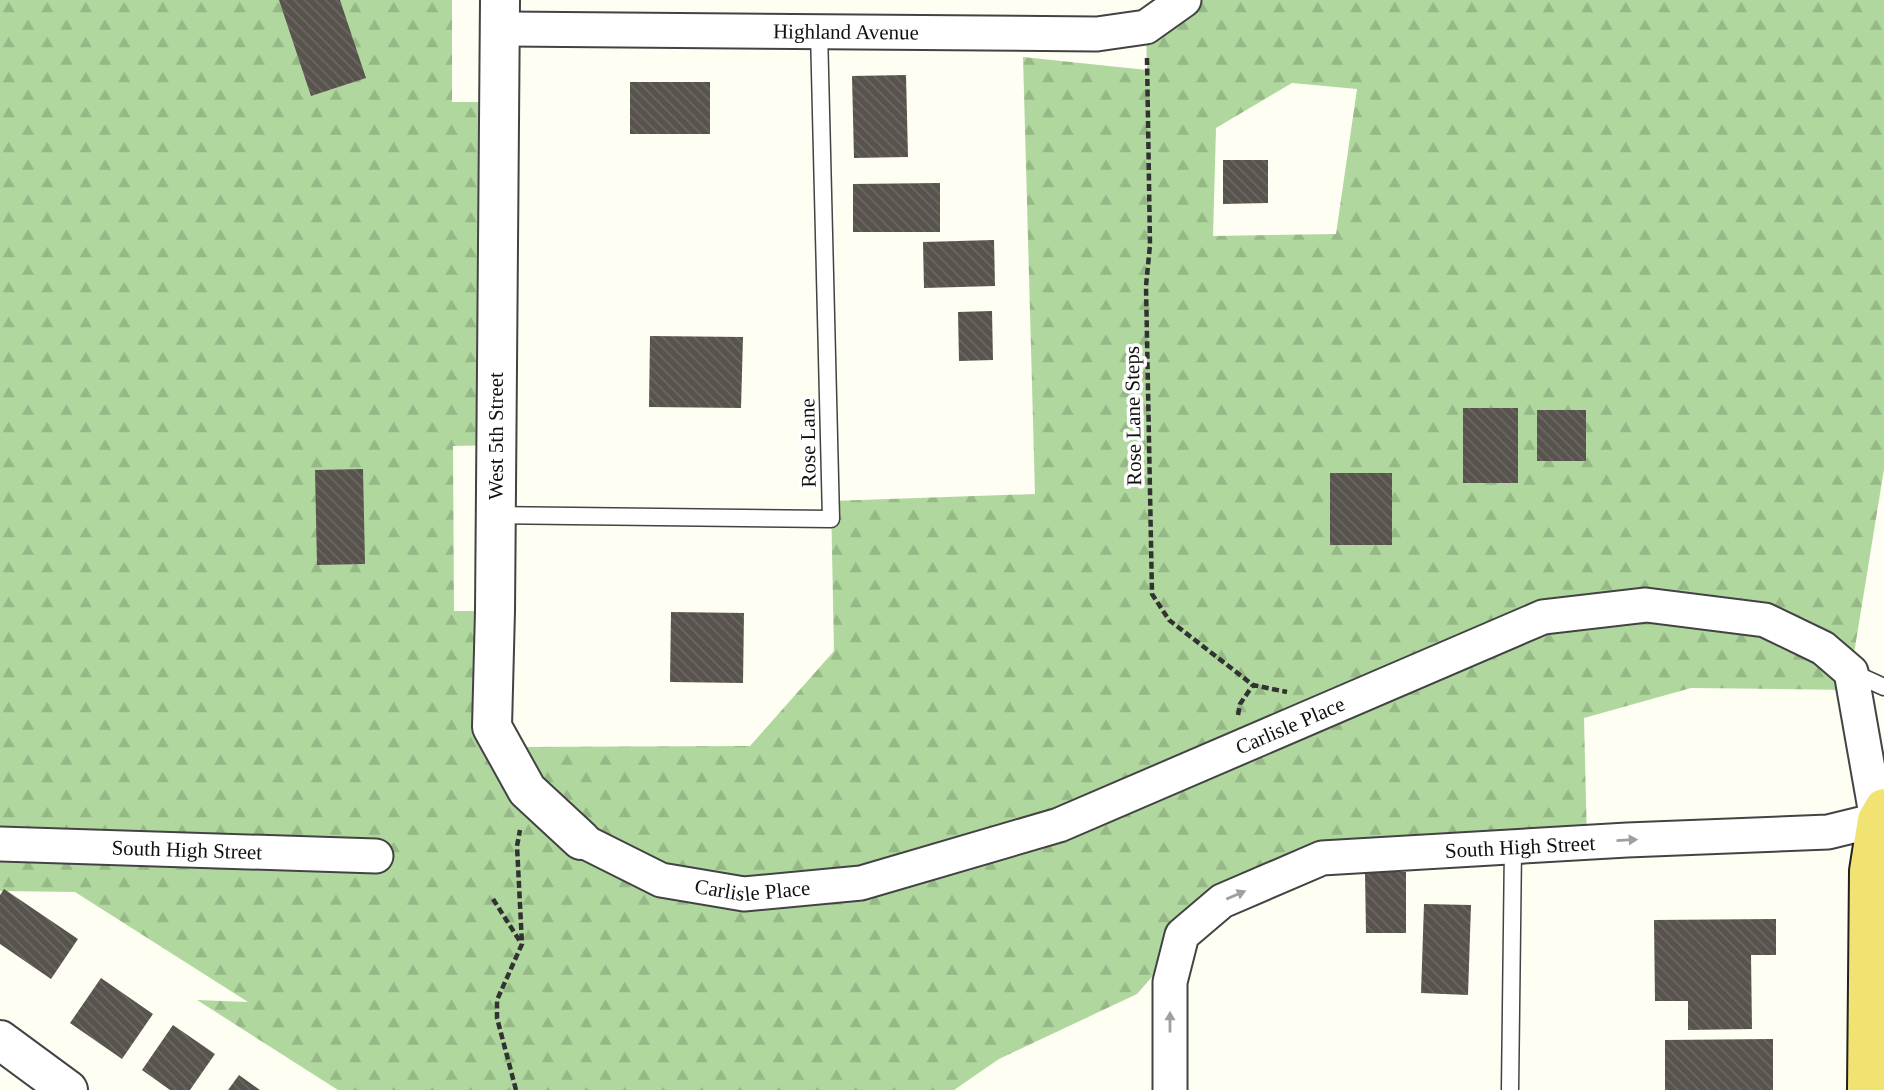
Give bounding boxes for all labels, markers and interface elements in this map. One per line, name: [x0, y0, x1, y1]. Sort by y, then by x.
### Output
street label: Highland Avenue: [773, 19, 919, 45]
street label: Rose Lane Steps: [1120, 346, 1146, 486]
street label: West 5th Street: [484, 372, 508, 500]
street label: Rose Lane: [795, 398, 821, 488]
street label: Carlisle Place: [1232, 692, 1348, 760]
street label: South High Street: [1444, 831, 1596, 863]
one-way arrow: [1616, 835, 1638, 846]
street label: South High Street: [111, 836, 263, 864]
street label: Carlisle Place: [693, 874, 811, 906]
one-way arrow: [1226, 889, 1247, 900]
one-way arrow: [1164, 1011, 1176, 1033]

